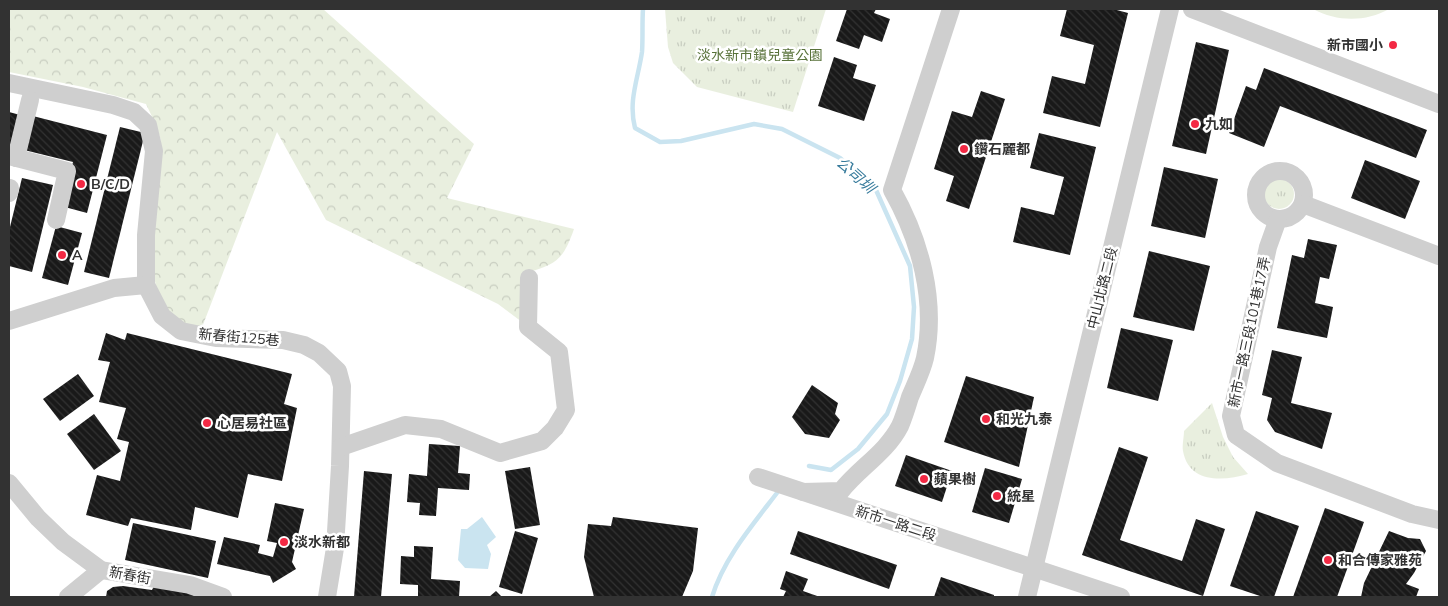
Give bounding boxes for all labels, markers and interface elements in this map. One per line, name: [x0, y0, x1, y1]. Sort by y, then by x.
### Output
place label: 新市國小: [1327, 36, 1383, 54]
marker: 新市國小: [1387, 39, 1399, 51]
park label: 淡水新市鎮兒童公園: [697, 46, 823, 64]
place label: 九如: [1205, 115, 1233, 133]
marker: 九如: [1189, 118, 1201, 130]
place label: 鑽石麗都: [974, 140, 1030, 158]
marker: 鑽石麗都: [958, 143, 970, 155]
water label: 公司圳: [833, 153, 881, 198]
place label: B/C/D: [91, 175, 130, 193]
marker: B/C/D: [75, 178, 87, 190]
street label: 中山北路二段: [1083, 245, 1121, 331]
place label: A: [72, 246, 83, 264]
marker: A: [56, 249, 68, 261]
street label: 新市一路三段101巷17弄: [1224, 255, 1274, 409]
street label: 新春街125巷: [198, 324, 280, 350]
place label: 和光九泰: [996, 410, 1053, 428]
marker: 和光九泰: [980, 413, 992, 425]
place label: 心居易社區: [217, 414, 287, 432]
marker: 心居易社區: [201, 417, 213, 429]
place label: 蘋果樹: [934, 470, 976, 488]
marker: 蘋果樹: [918, 473, 930, 485]
place label: 統星: [1007, 487, 1035, 505]
marker: 統星: [991, 490, 1003, 502]
street label: 新市一路二段: [853, 501, 939, 545]
place label: 淡水新都: [294, 533, 350, 551]
marker: 淡水新都: [278, 536, 290, 548]
place label: 和合傳家雅苑: [1338, 551, 1422, 569]
marker: 和合傳家雅苑: [1322, 554, 1334, 566]
street label: 新春街: [108, 562, 152, 588]

